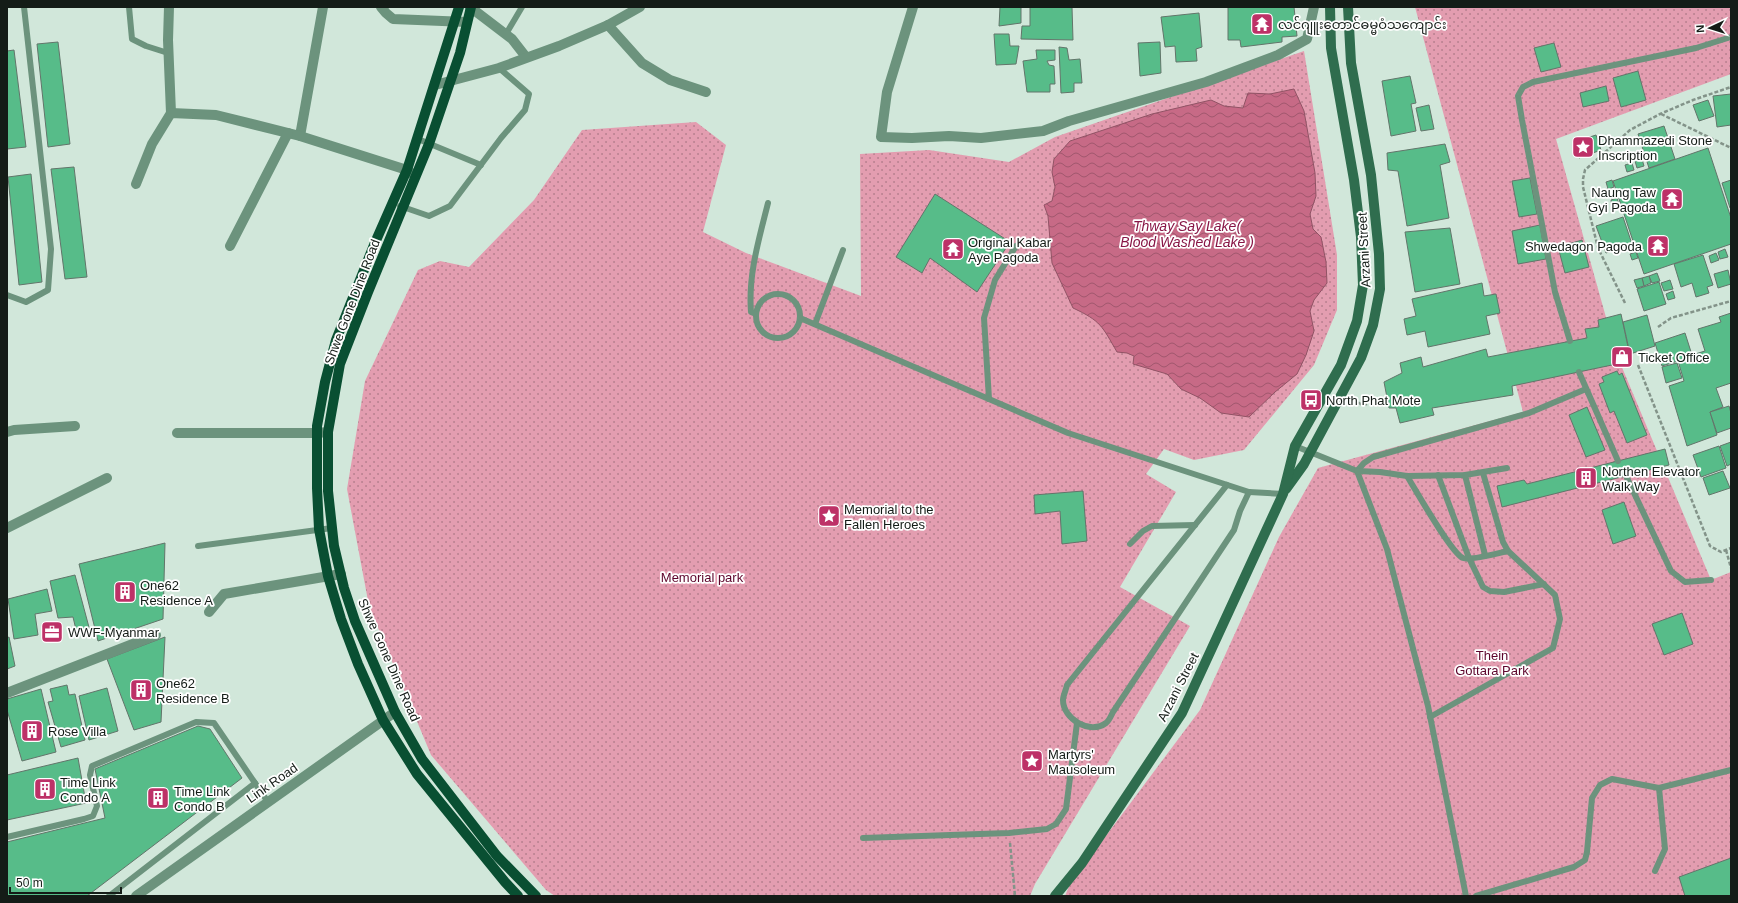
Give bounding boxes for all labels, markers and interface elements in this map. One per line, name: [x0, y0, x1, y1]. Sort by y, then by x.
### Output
north arrow: [1690, 8, 1730, 48]
temple icon: လင်ဂျူးတောင်ဓမ္မဝံသကျောင်း: [1249, 11, 1275, 37]
place label: လင်ဂျူးတောင်ဓမ္မဝံသကျောင်း: [1278, 16, 1446, 35]
text: N: [1694, 24, 1706, 33]
place label: Dhammazedi Stone Inscription: [1598, 133, 1712, 163]
place icon: Dhammazedi Stone Inscription: [1570, 134, 1596, 160]
place label: Naung Taw Gyi Pagoda: [1588, 185, 1657, 215]
temple icon: Naung Taw Gyi Pagoda: [1659, 186, 1685, 212]
street label: Arzani Street: [1355, 212, 1373, 288]
water label: Thway Say Lake( Blood Washed Lake ): [1120, 218, 1254, 250]
temple icon: Shwedagon Pagoda: [1645, 233, 1671, 259]
place label: Original Kabar Aye Pagoda: [968, 235, 1052, 265]
temple icon: Original Kabar Aye Pagoda: [940, 236, 966, 262]
street label: Shwe Gone Dine Road: [321, 237, 383, 367]
place label: Shwedagon Pagoda: [1525, 239, 1643, 254]
shop icon: Ticket Office: [1609, 344, 1635, 370]
place label: Ticket Office: [1638, 350, 1710, 365]
bus stop icon: North Phat Mote: [1298, 387, 1324, 413]
place label: North Phat Mote: [1326, 393, 1421, 408]
place label: Northen Elevator Walk Way: [1602, 464, 1700, 494]
building icon: Northen Elevator Walk Way: [1573, 465, 1599, 491]
place label: Memorial to the Fallen Heroes: [844, 502, 934, 532]
place icon: Memorial to the Fallen Heroes: [816, 503, 842, 529]
park label: Memorial park: [661, 570, 744, 585]
place label: One62 Residence A: [140, 578, 213, 608]
building icon: One62 Residence A: [112, 579, 138, 605]
street label: Shwe Gone Dine Road: [355, 596, 423, 724]
office icon: WWF-Myanmar: [39, 619, 65, 645]
place label: WWF-Myanmar: [68, 625, 160, 640]
park label: Thein Gottara Park: [1455, 648, 1529, 678]
street label: Arzani Street: [1154, 650, 1202, 724]
place label: One62 Residence B: [156, 676, 230, 706]
building icon: One62 Residence B: [128, 677, 154, 703]
building icon: Rose Villa: [19, 718, 45, 744]
place label: Rose Villa: [48, 724, 107, 739]
place label: Martyrs' Mausoleum: [1048, 747, 1115, 777]
place icon: Martyrs' Mausoleum: [1019, 748, 1045, 774]
street label: Link Road: [244, 760, 300, 806]
place label: Time Link Condo A: [60, 775, 116, 805]
building icon: Time Link Condo A: [32, 776, 58, 802]
place label: Time Link Condo B: [174, 784, 230, 814]
building icon: Time Link Condo B: [145, 785, 171, 811]
scale bar: [10, 869, 121, 895]
text: 50 m: [16, 876, 43, 890]

